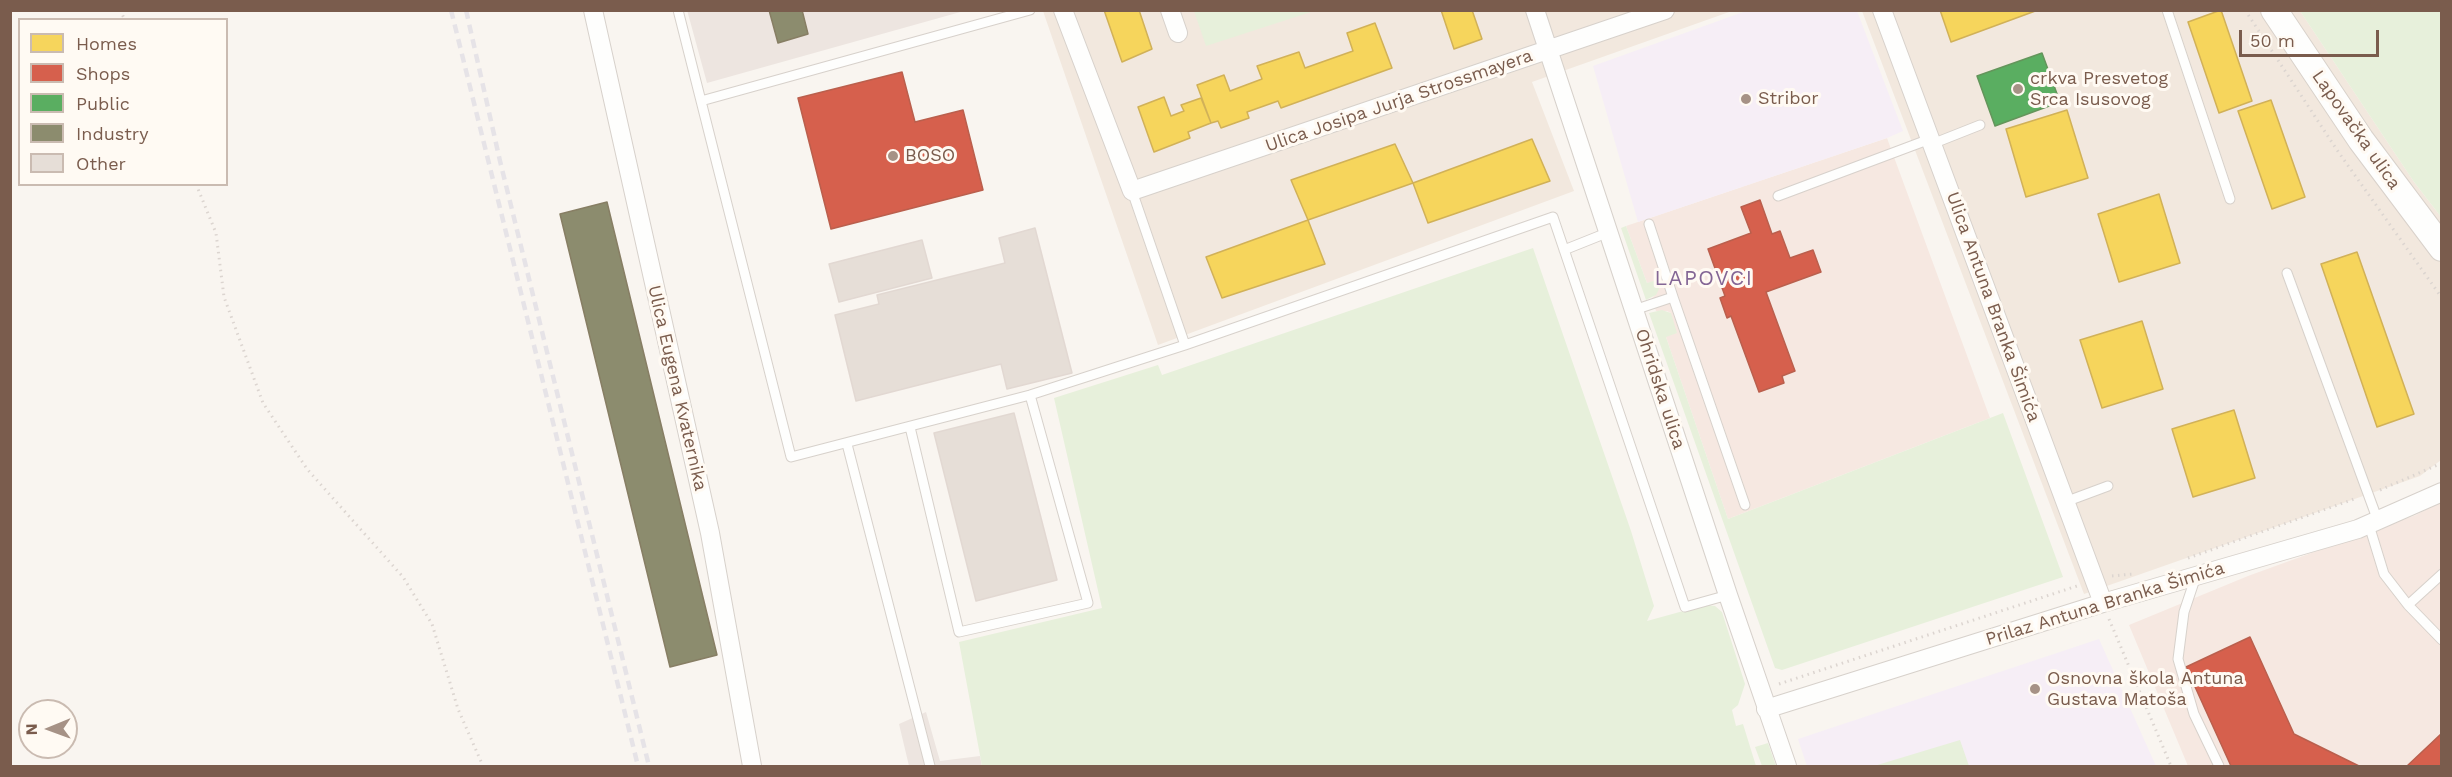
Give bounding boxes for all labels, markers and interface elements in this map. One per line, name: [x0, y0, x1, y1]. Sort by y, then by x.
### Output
legend: [18, 18, 228, 186]
scale bar: [2242, 18, 2382, 56]
text: 50 m: [2250, 30, 2295, 51]
text: Homes: [76, 33, 137, 54]
street label: Ulica Josipa Jurja Strossmayera: [1262, 45, 1536, 157]
text: Shops: [76, 63, 130, 84]
street label: Lapovačka ulica: [2307, 66, 2405, 194]
place label: crkva Presvetog Srca Isusovog: [2030, 68, 2168, 110]
marker: crkva Presvetog Srca Isusovog: [2011, 82, 2025, 96]
place label: Stribor: [1758, 88, 1819, 110]
marker: Stribor: [1739, 92, 1753, 106]
text: Public: [76, 93, 130, 114]
text: Industry: [76, 123, 148, 144]
place label: BOSO: [905, 145, 955, 167]
marker: BOSO: [886, 149, 900, 163]
text: Other: [76, 153, 126, 174]
street label: Ulica Antuna Branka Šimića: [1941, 189, 2045, 425]
district label: LAPOVCI: [1655, 266, 1753, 292]
street label: Ulica Eugena Kvaternika: [643, 283, 711, 493]
street label: Ohridska ulica: [1630, 326, 1690, 452]
street label: Prilaz Antuna Branka Šimića: [1983, 557, 2227, 651]
place label: Osnovna škola Antuna Gustava Matoša: [2047, 668, 2244, 710]
marker: Osnovna škola Antuna Gustava Matoša: [2028, 682, 2042, 696]
north arrow: [18, 699, 78, 759]
text: N: [22, 723, 41, 735]

